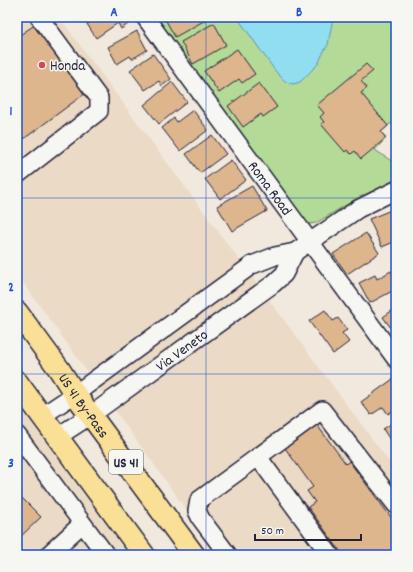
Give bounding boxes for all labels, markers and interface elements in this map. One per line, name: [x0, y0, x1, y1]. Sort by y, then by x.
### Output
text: A: [110, 4, 118, 23]
text: B: [296, 4, 302, 23]
place label: Honda: [50, 56, 86, 78]
marker: Honda: [37, 60, 47, 70]
text: 1: [10, 103, 13, 122]
street label: Roma Road: [241, 157, 296, 221]
text: 2: [8, 279, 14, 298]
street label: Via Veneto: [152, 325, 214, 378]
street label: US 41 By-Pass: [52, 370, 113, 444]
road number: US 41: [109, 450, 143, 474]
text: 3: [8, 455, 14, 474]
scale bar: [255, 516, 361, 542]
text: 50 m: [261, 523, 284, 540]

